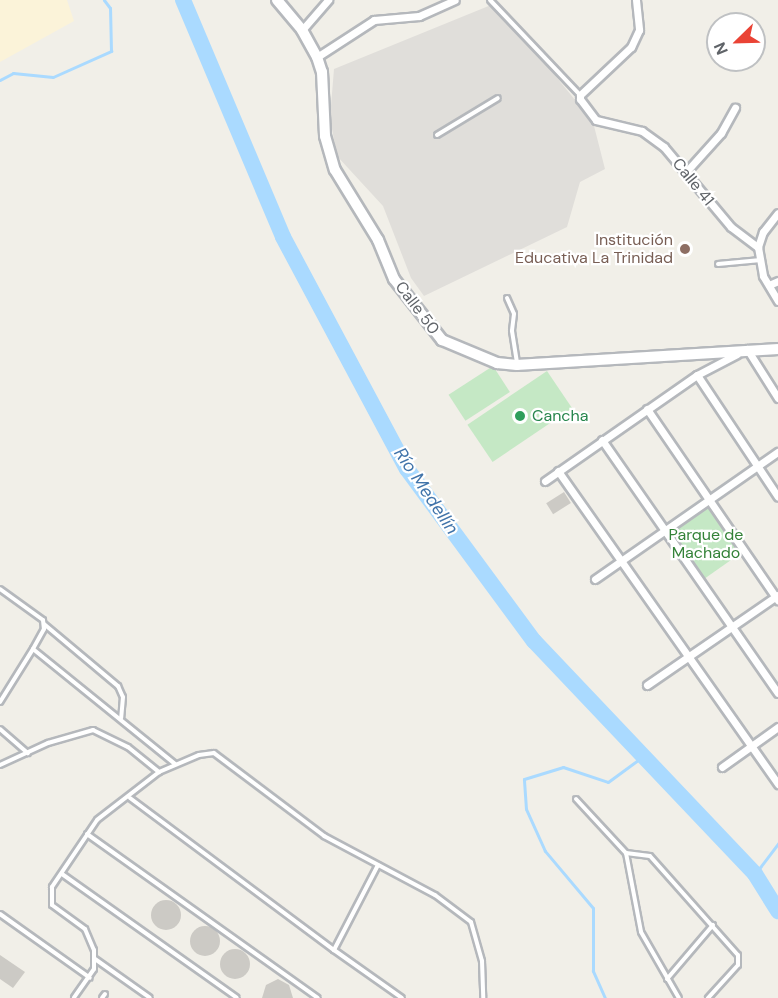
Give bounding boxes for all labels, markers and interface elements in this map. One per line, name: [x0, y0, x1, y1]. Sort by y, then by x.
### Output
north arrow: [706, 12, 766, 72]
text: N: [709, 39, 733, 58]
street label: Calle 41: [668, 154, 718, 210]
place label: Institución Educativa La Trinidad: [515, 230, 673, 268]
marker: Institución Educativa La Trinidad: [678, 242, 692, 256]
street label: Calle 50: [391, 278, 443, 338]
place label: Cancha: [532, 406, 588, 426]
marker: Cancha: [513, 409, 527, 423]
water label: Río Medellín: [389, 444, 463, 538]
park label: Parque de Machado: [669, 525, 743, 563]

